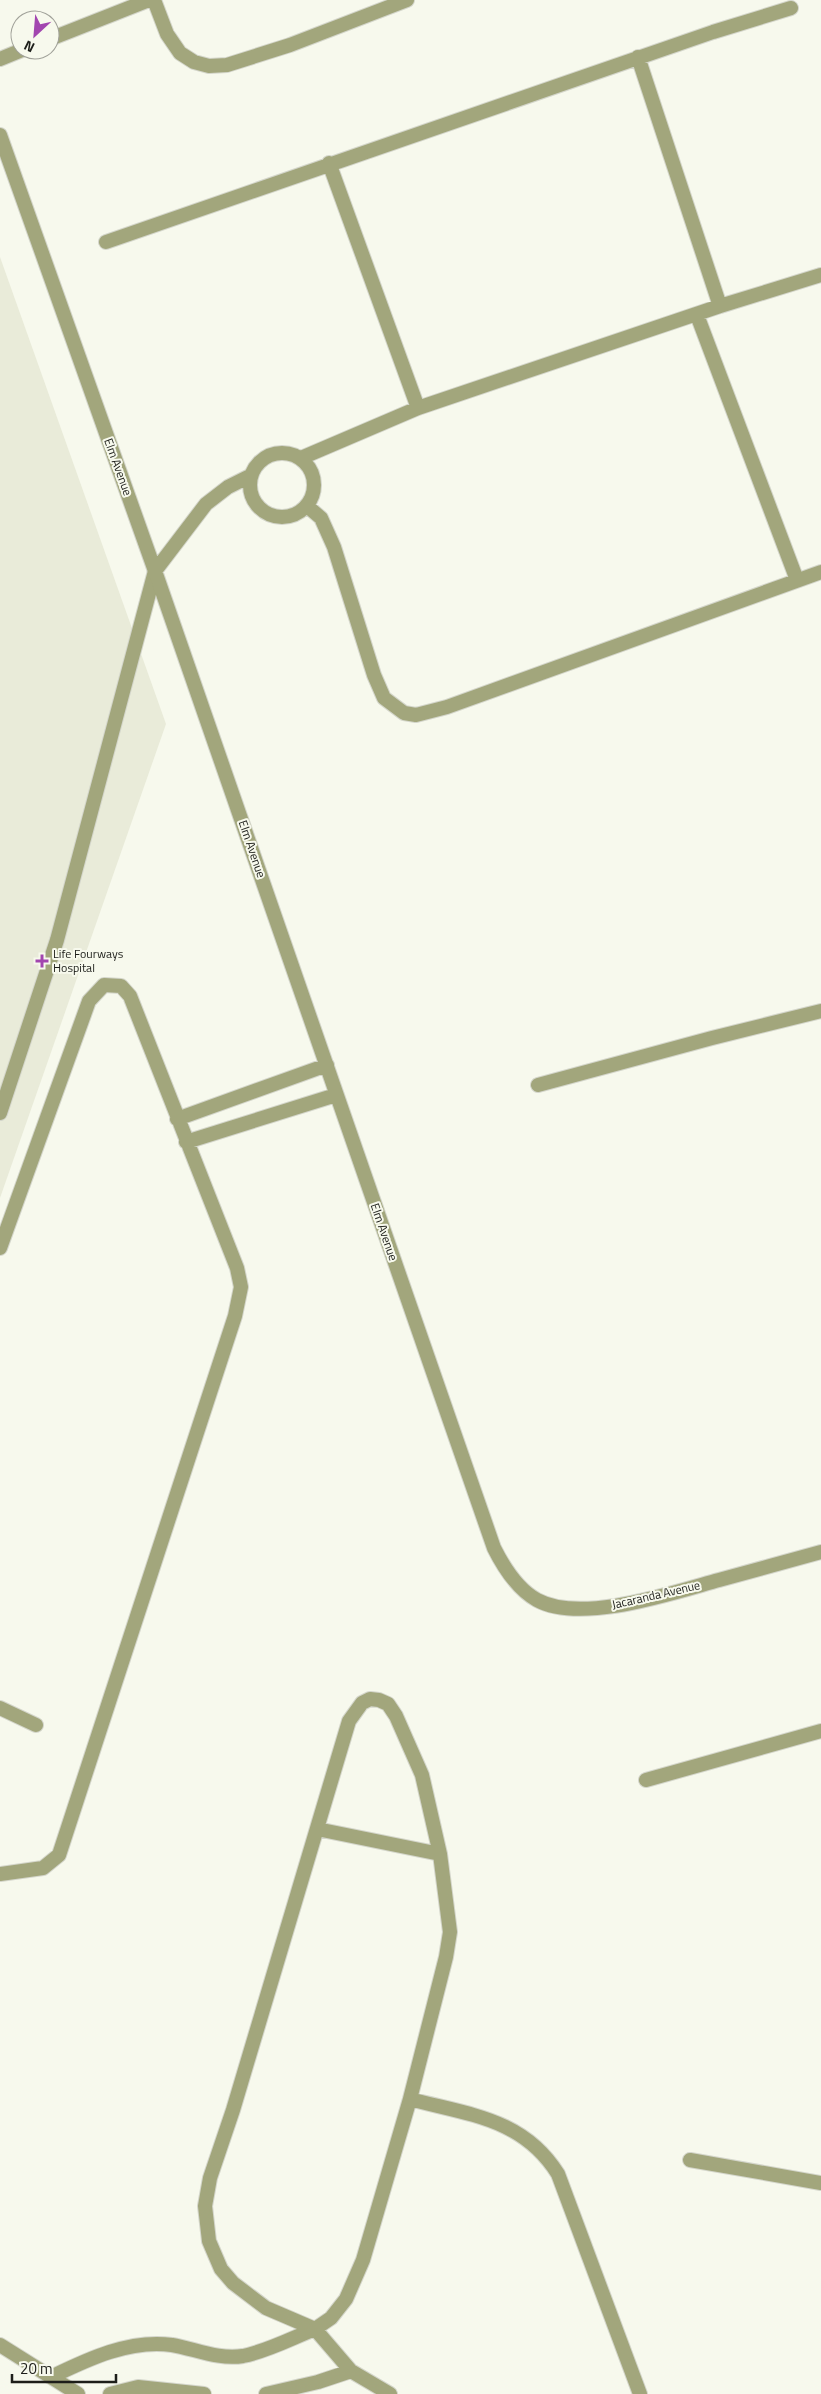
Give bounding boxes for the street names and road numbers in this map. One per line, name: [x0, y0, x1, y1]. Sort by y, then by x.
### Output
street label: Elm Avenue: [99, 436, 138, 498]
street label: Elm Avenue: [234, 818, 271, 880]
street label: Elm Avenue: [366, 1201, 403, 1263]
street label: Jacaranda Avenue: [610, 1575, 702, 1614]

